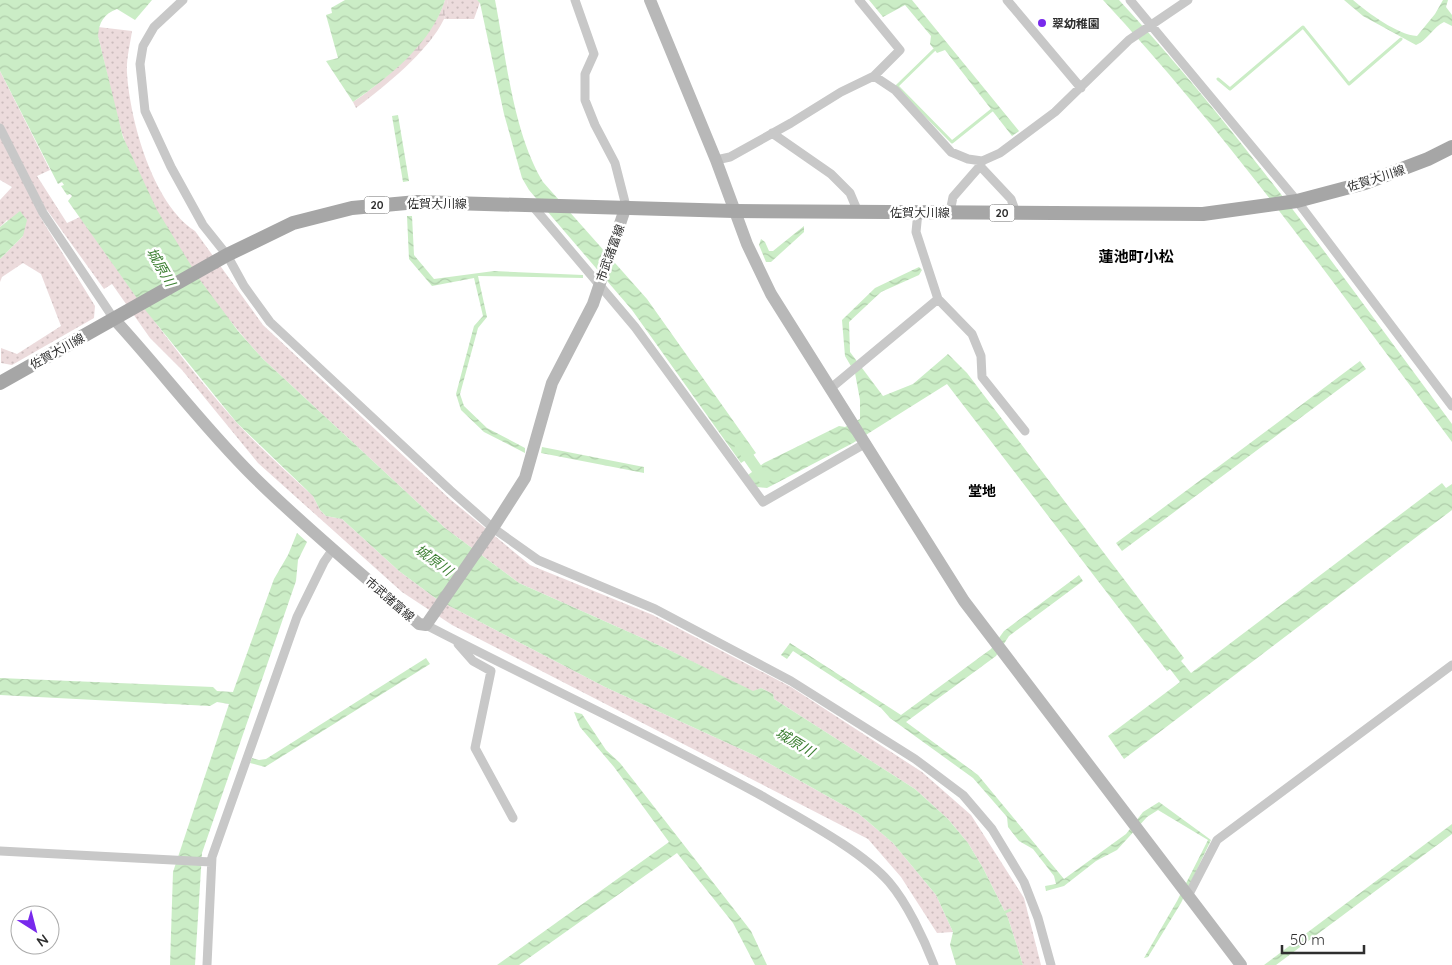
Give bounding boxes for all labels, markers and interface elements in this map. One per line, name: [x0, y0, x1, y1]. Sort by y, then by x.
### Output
place label: 翠幼稚園: [1052, 16, 1100, 31]
marker: 翠幼稚園: [1036, 17, 1048, 29]
street label: 佐賀大川線: [1345, 162, 1407, 194]
road number: 20: [364, 196, 390, 214]
street label: 佐賀大川線: [407, 196, 467, 211]
road number: 20: [990, 204, 1014, 222]
street label: 佐賀大川線: [890, 205, 950, 220]
street label: 市武諸富線: [593, 222, 627, 284]
water label: 城原川: [143, 244, 180, 291]
district label: 蓮池町小松: [1098, 247, 1174, 266]
street label: 佐賀大川線: [27, 330, 87, 372]
district label: 堂地: [968, 482, 996, 500]
water label: 城原川: [412, 540, 458, 581]
street label: 市武諸富線: [362, 574, 418, 624]
water label: 城原川: [772, 723, 819, 762]
north arrow: [10, 905, 60, 955]
scale bar: [1282, 922, 1364, 954]
text: N: [33, 930, 52, 951]
text: 50 m: [1290, 930, 1325, 949]

